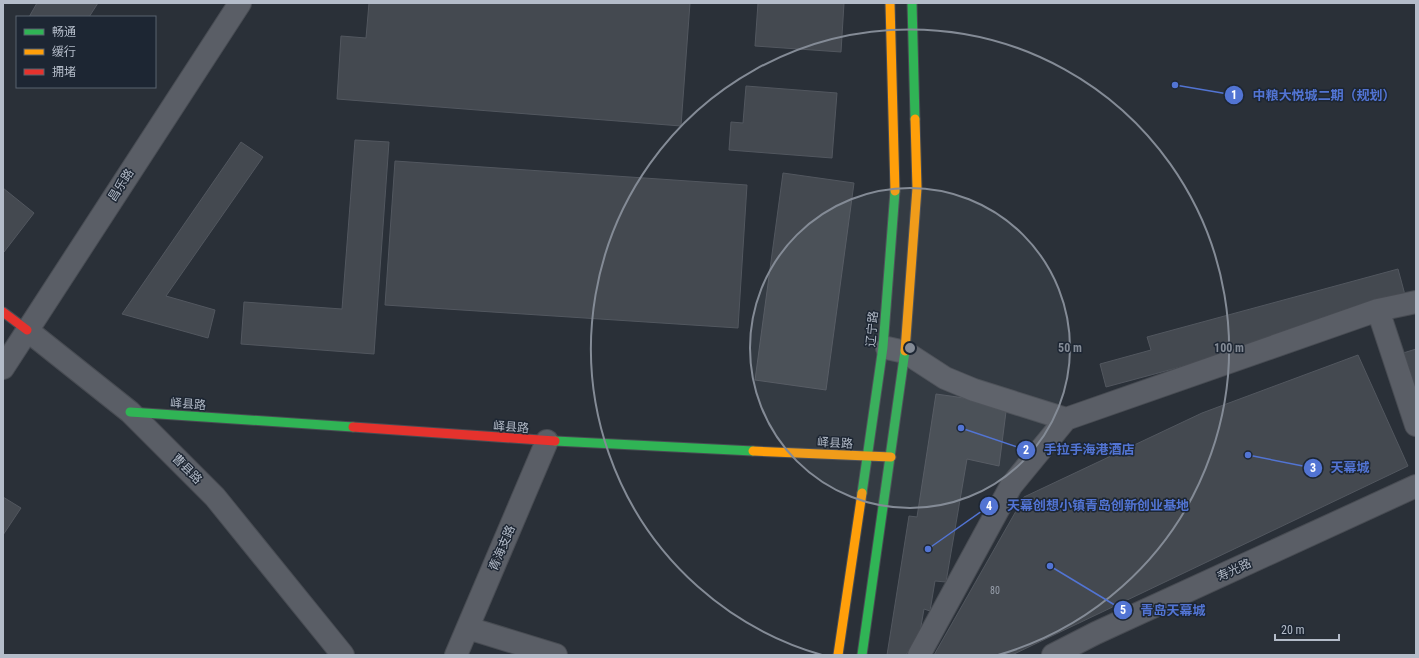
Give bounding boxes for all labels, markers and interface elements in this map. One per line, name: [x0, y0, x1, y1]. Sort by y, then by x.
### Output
legend: [16, 16, 156, 88]
text: 畅通: [52, 25, 76, 39]
text: 缓行: [52, 45, 76, 59]
text: 拥堵: [52, 65, 76, 79]
callout: 中粮大悦城二期（规划）: [1224, 83, 1403, 108]
text: 1: [1231, 88, 1237, 102]
text: 中粮大悦城二期（规划）: [1252, 88, 1396, 103]
street label: 昌乐路: [105, 166, 137, 204]
street label: 辽宁路: [863, 310, 881, 348]
centre of rings: [903, 341, 917, 355]
text: 50 m: [1058, 341, 1082, 355]
text: 100 m: [1214, 341, 1244, 355]
street label: 峄县路: [170, 396, 206, 412]
street label: 峄县路: [493, 419, 529, 435]
street label: 峄县路: [817, 435, 853, 451]
callout: 手拉手海港酒店: [1016, 437, 1143, 462]
text: 手拉手海港酒店: [1043, 442, 1135, 457]
text: 2: [1023, 443, 1029, 457]
street label: 曹县路: [169, 451, 205, 487]
callout: 天幕城: [1303, 455, 1378, 480]
text: 天幕城: [1330, 460, 1370, 475]
text: 3: [1310, 461, 1316, 475]
callout: 天幕创想小镇青岛创新创业基地: [979, 493, 1197, 518]
text: 天幕创想小镇青岛创新创业基地: [1007, 498, 1189, 513]
text: 4: [986, 499, 992, 513]
street label: 青海支路: [486, 523, 518, 573]
street label: 寿光路: [1215, 556, 1253, 584]
house number: 80: [990, 585, 1000, 596]
callout: 青岛天幕城: [1113, 598, 1214, 623]
text: 5: [1120, 603, 1126, 617]
text: 青岛天幕城: [1140, 603, 1206, 618]
scale bar: [1275, 616, 1339, 642]
text: 20 m: [1281, 623, 1305, 637]

